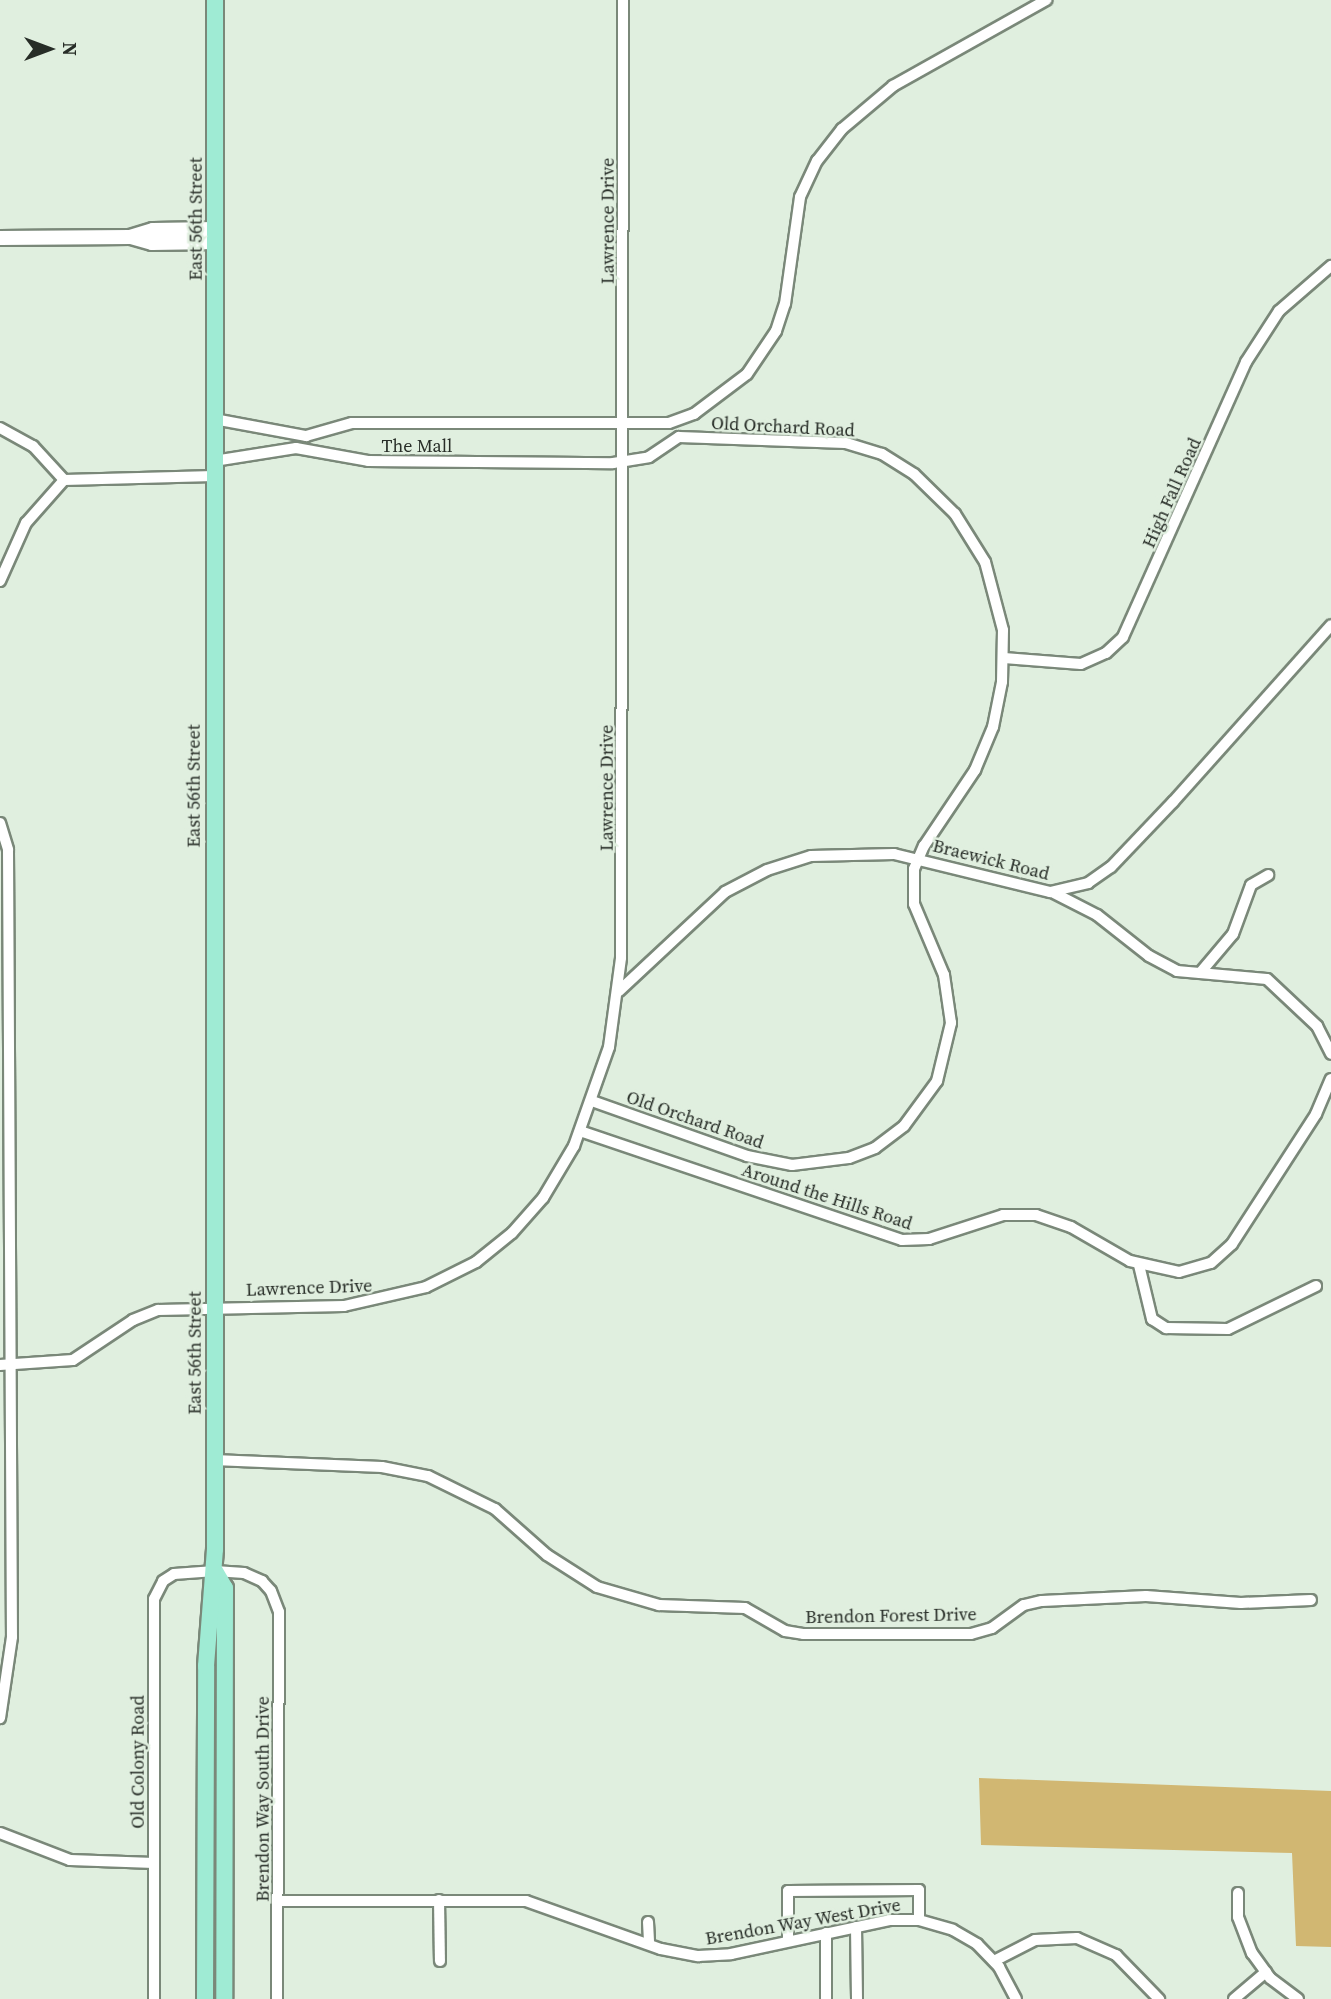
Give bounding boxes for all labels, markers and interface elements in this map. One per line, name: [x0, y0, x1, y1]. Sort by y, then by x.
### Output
north arrow: [14, 14, 84, 84]
text: N: [57, 42, 83, 56]
street label: East 56th Street: [185, 157, 207, 281]
street label: Lawrence Drive: [597, 158, 619, 284]
street label: Old Orchard Road: [711, 412, 855, 442]
street label: The Mall: [382, 435, 452, 457]
street label: High Fall Road: [1138, 435, 1206, 551]
street label: East 56th Street: [183, 724, 205, 848]
street label: Lawrence Drive: [596, 725, 618, 851]
street label: Braewick Road: [930, 835, 1052, 885]
street label: Old Orchard Road: [624, 1086, 766, 1154]
street label: Around the Hills Road: [739, 1159, 915, 1235]
street label: Lawrence Drive: [245, 1275, 373, 1301]
street label: East 56th Street: [184, 1291, 206, 1415]
street label: Brendon Forest Drive: [805, 1604, 977, 1628]
street label: Old Colony Road: [127, 1695, 149, 1829]
street label: Brendon Way South Drive: [252, 1696, 274, 1902]
street label: Brendon Way West Drive: [703, 1894, 903, 1950]

